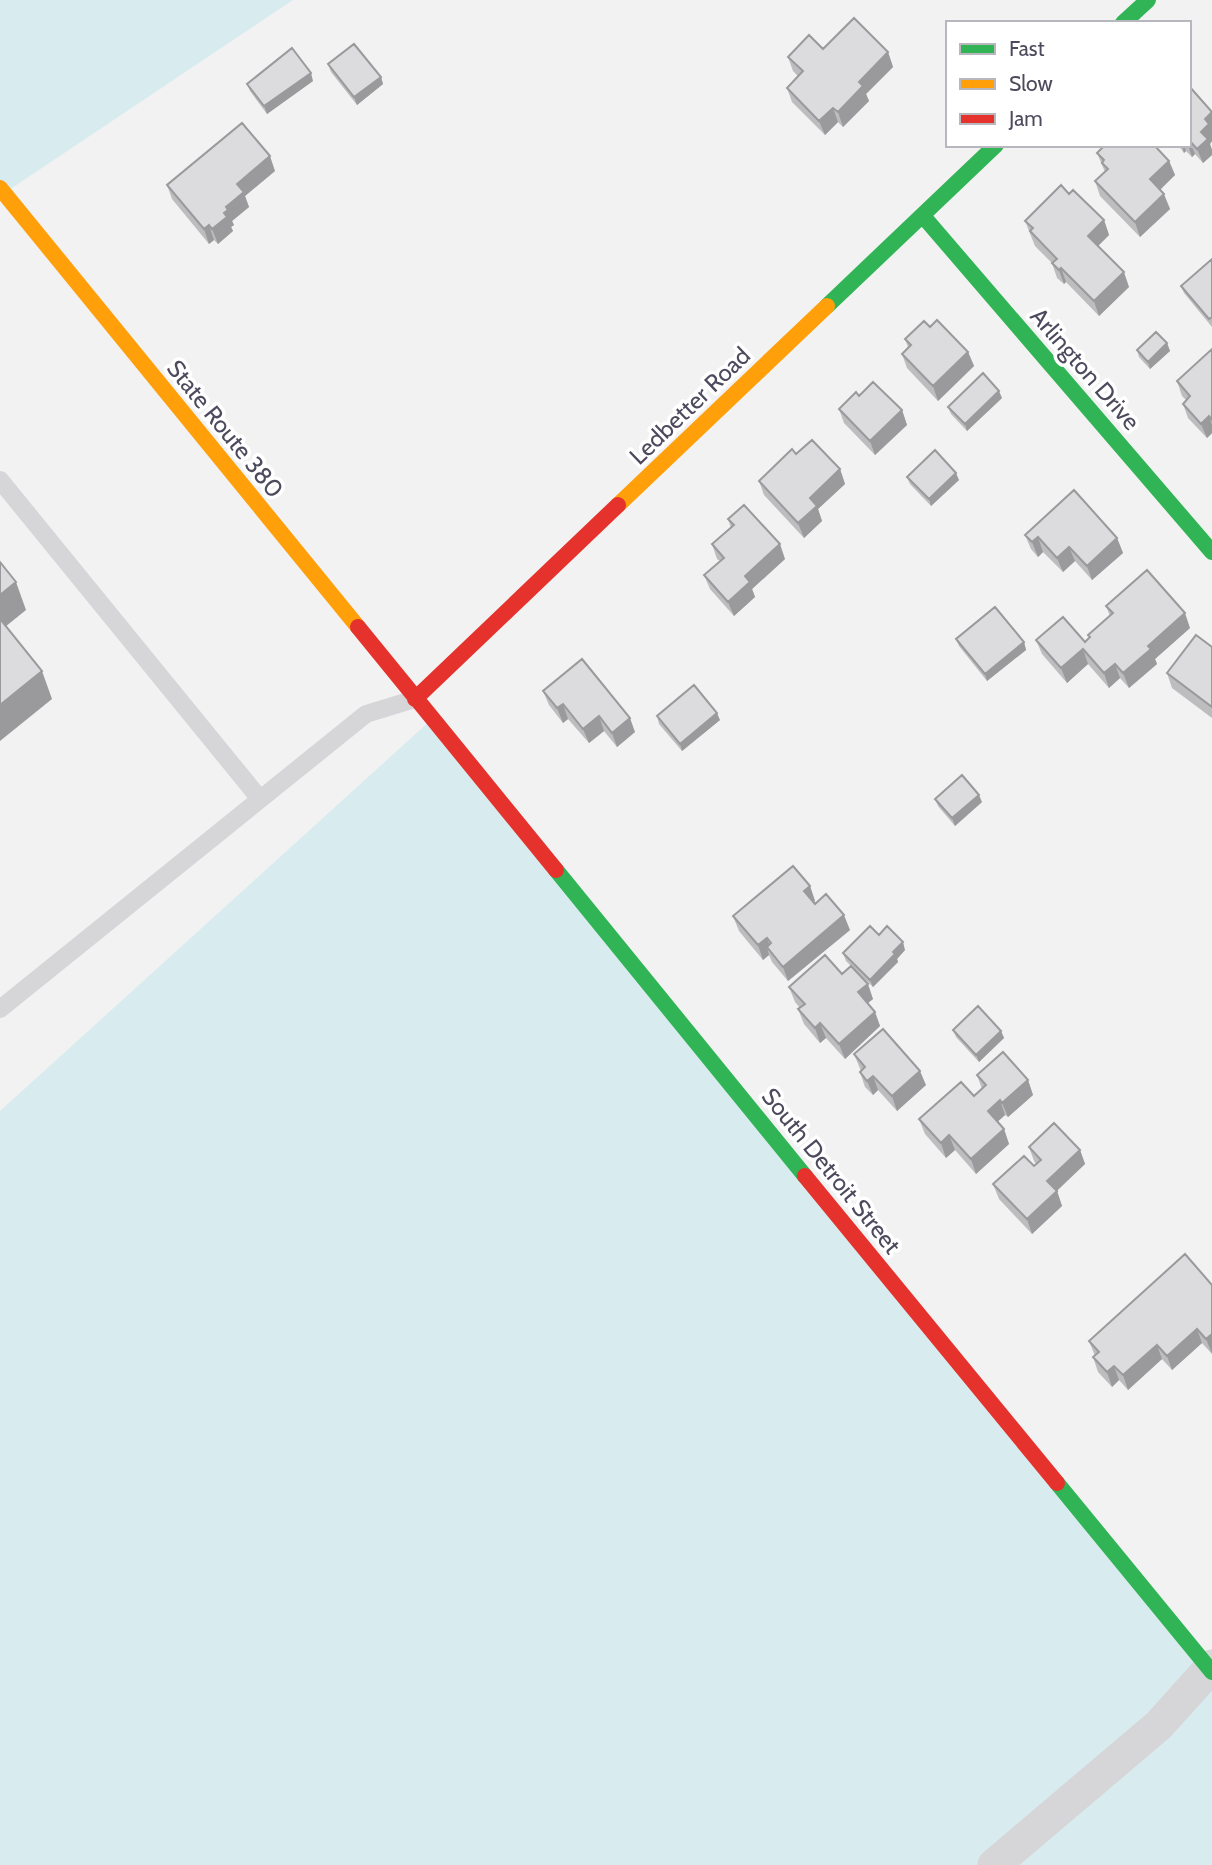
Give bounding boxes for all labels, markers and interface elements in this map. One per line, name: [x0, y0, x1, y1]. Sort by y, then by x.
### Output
legend: [946, 21, 1191, 147]
text: Fast: [1009, 36, 1045, 61]
text: Slow: [1009, 71, 1053, 96]
text: Jam: [1008, 106, 1043, 131]
street label: Arlington Drive: [1024, 302, 1146, 436]
street label: Ledbetter Road: [623, 341, 756, 470]
street label: State Route 380: [161, 354, 290, 503]
street label: South Detroit Street: [756, 1082, 907, 1259]

